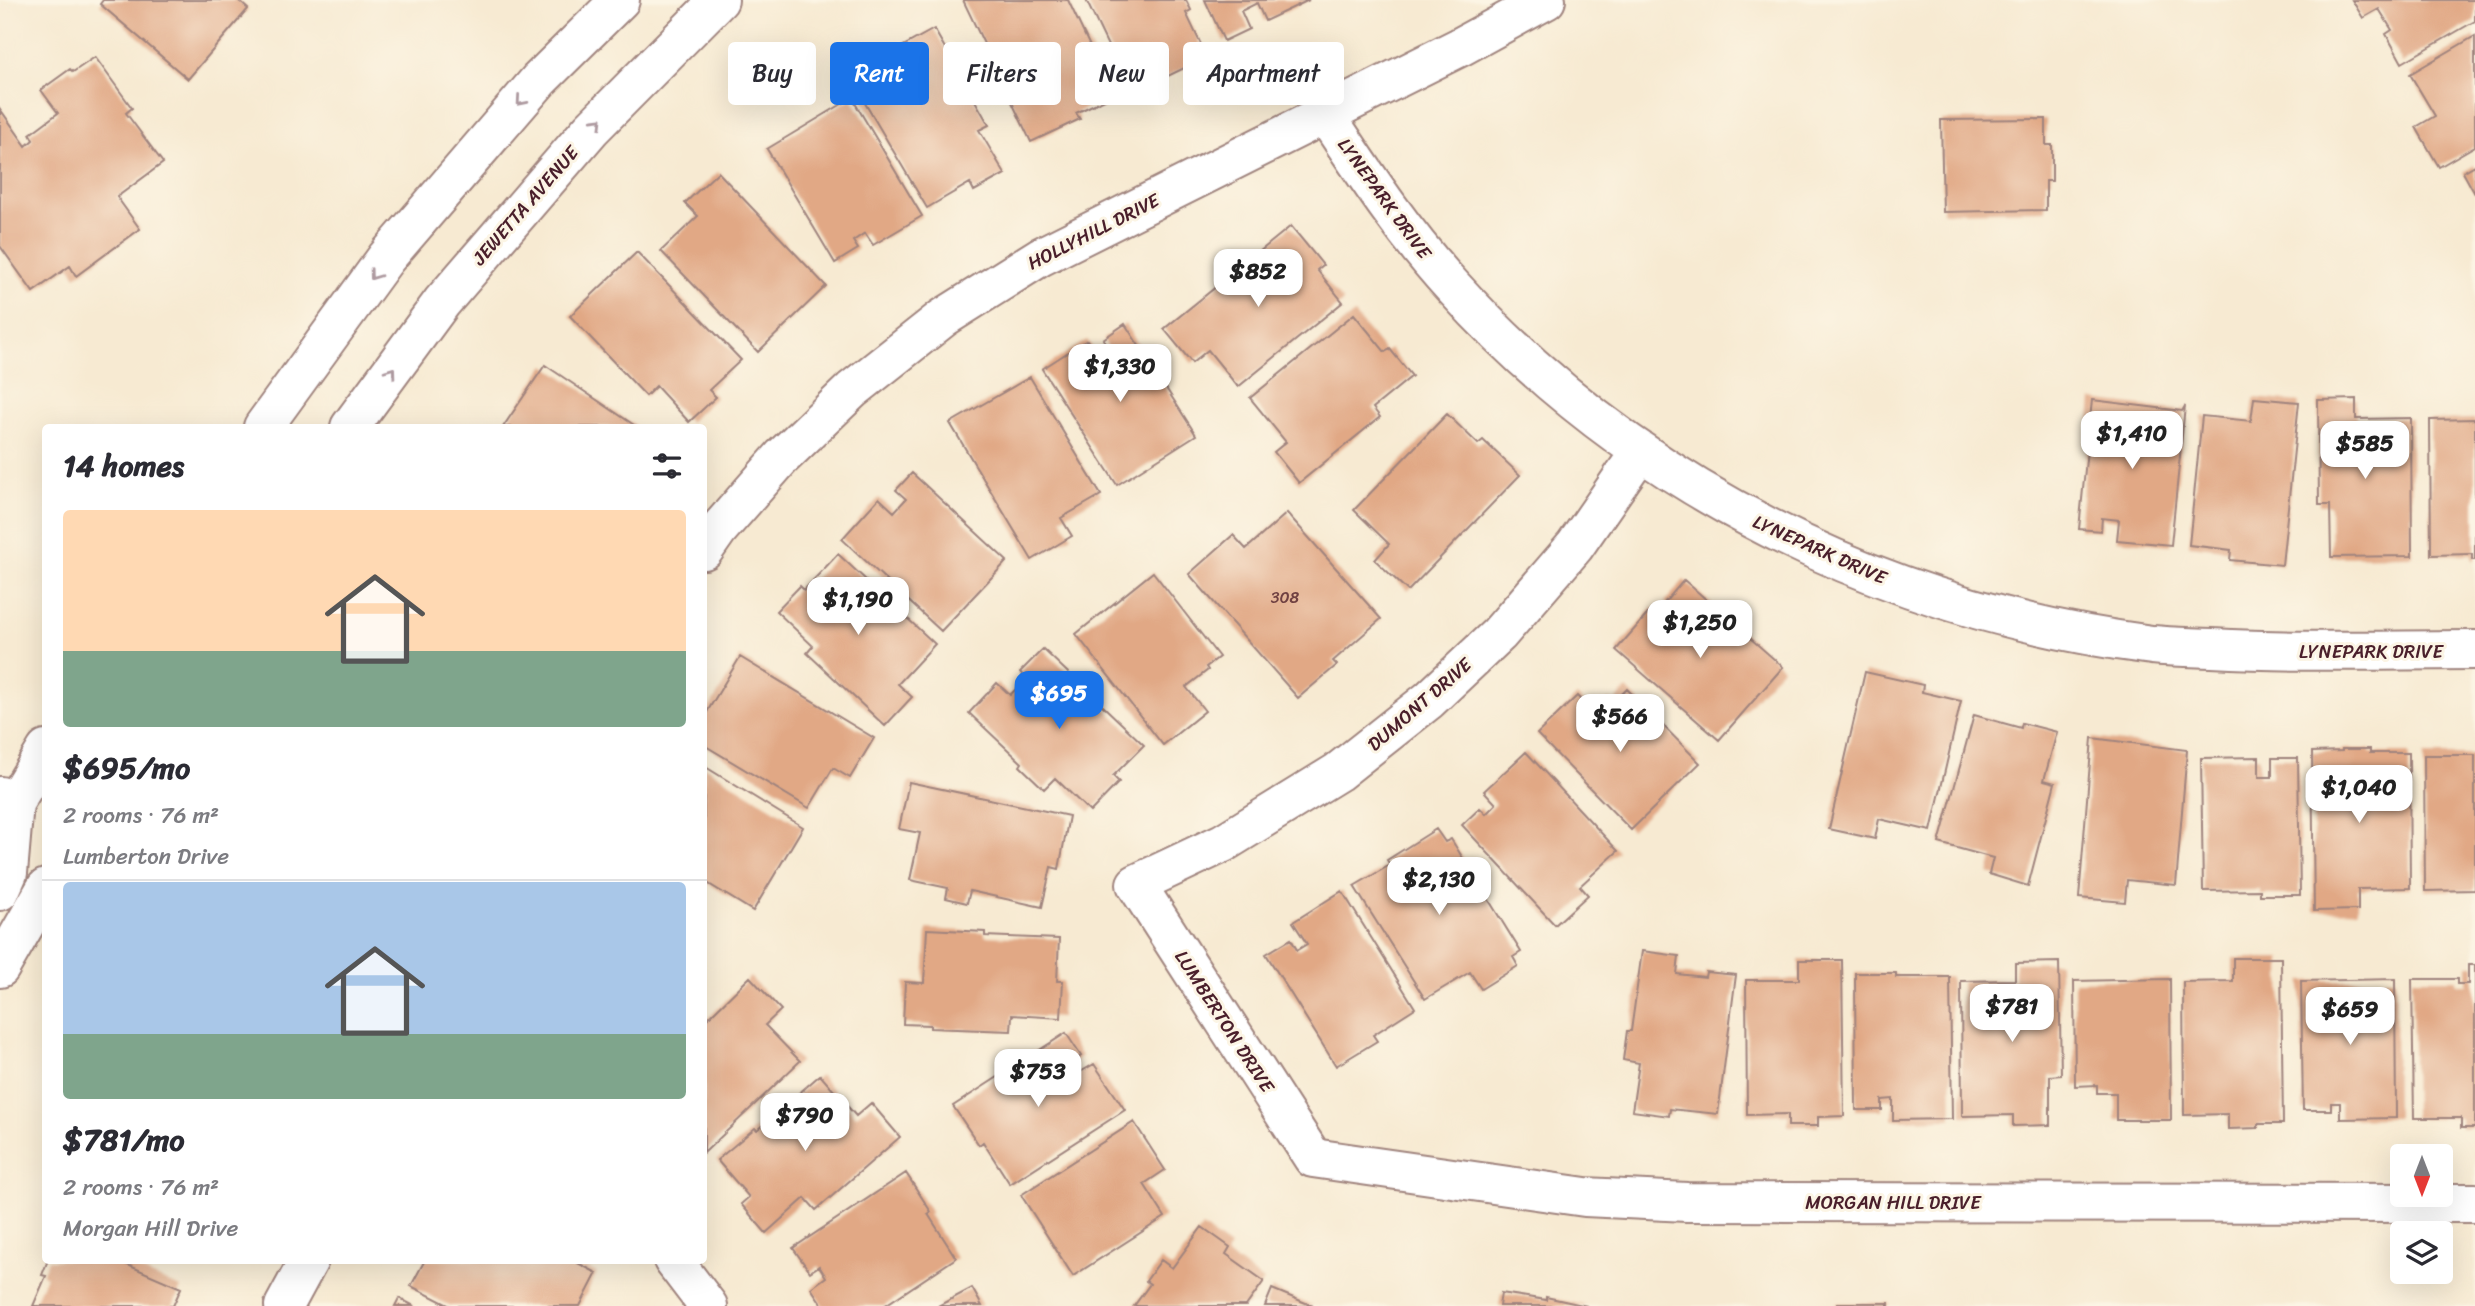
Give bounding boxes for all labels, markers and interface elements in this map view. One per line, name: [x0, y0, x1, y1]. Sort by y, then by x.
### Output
chip: Buy: [728, 42, 816, 105]
chip: Rent: [830, 42, 929, 105]
chip: Filters: [943, 42, 1061, 105]
chip: New: [1075, 42, 1169, 105]
chip: Apartment: [1183, 42, 1344, 105]
one-way arrow: [517, 93, 529, 106]
one-way arrow: [590, 117, 603, 130]
street label: LYNEPARK DRIVE: [1329, 130, 1441, 267]
street label: JEWETTA AVENUE: [463, 137, 588, 274]
street label: HOLLYHILL DRIVE: [1021, 183, 1166, 279]
pin: $852: [1217, 250, 1299, 309]
text: $852: [1230, 251, 1286, 292]
one-way arrow: [369, 267, 382, 280]
pin: $1,330: [1063, 344, 1177, 404]
text: $1,330: [1084, 346, 1156, 387]
one-way arrow: [382, 367, 395, 380]
pin: $1,410: [2075, 412, 2189, 471]
text: $1,410: [2097, 413, 2167, 454]
pin: $585: [2324, 421, 2406, 481]
text: $585: [2336, 423, 2394, 464]
text: 14 homes: [63, 439, 184, 493]
icon: filters: [648, 447, 686, 485]
street label: LYNEPARK DRIVE: [1747, 505, 1894, 594]
icon: home: [312, 556, 438, 682]
pin: $1,190: [801, 578, 915, 637]
text: $1,190: [823, 579, 893, 620]
house number: 308: [1271, 583, 1300, 612]
pin: $1,250: [1643, 600, 1757, 660]
text: $1,250: [1663, 602, 1737, 643]
street label: LYNEPARK DRIVE: [2299, 635, 2444, 668]
street label: DUMONT DRIVE: [1359, 648, 1480, 760]
pin: $695: [1018, 672, 1100, 731]
text: $695: [1031, 673, 1087, 714]
pin: $566: [1579, 694, 1661, 754]
text: $566: [1592, 696, 1648, 737]
text: $695/mo: [63, 741, 190, 795]
pin: $1,040: [2302, 766, 2416, 825]
text: $1,040: [2322, 767, 2396, 808]
text: 2 rooms · 76 m²: [63, 795, 219, 836]
text: Lumberton Drive: [63, 836, 229, 877]
pin: $2,130: [1382, 858, 1496, 917]
text: $2,130: [1403, 859, 1475, 900]
icon: home: [312, 928, 438, 1054]
street label: LUMBERTON DRIVE: [1166, 943, 1284, 1101]
pin: $781: [1971, 984, 2053, 1044]
text: $781: [1986, 986, 2038, 1027]
pin: $659: [2309, 988, 2391, 1047]
text: $659: [2322, 989, 2378, 1030]
pin: $753: [997, 1050, 1079, 1109]
text: $753: [1010, 1051, 1066, 1092]
pin: $790: [764, 1094, 846, 1153]
text: $790: [776, 1095, 834, 1136]
text: $781/mo: [63, 1113, 184, 1167]
north arrow: [2390, 1144, 2454, 1208]
map controls: [2390, 1144, 2453, 1284]
text: 2 rooms · 76 m²: [63, 1167, 219, 1208]
street label: MORGAN HILL DRIVE: [1805, 1186, 1982, 1219]
text: Morgan Hill Drive: [63, 1208, 238, 1249]
button: layers: [2390, 1221, 2453, 1284]

